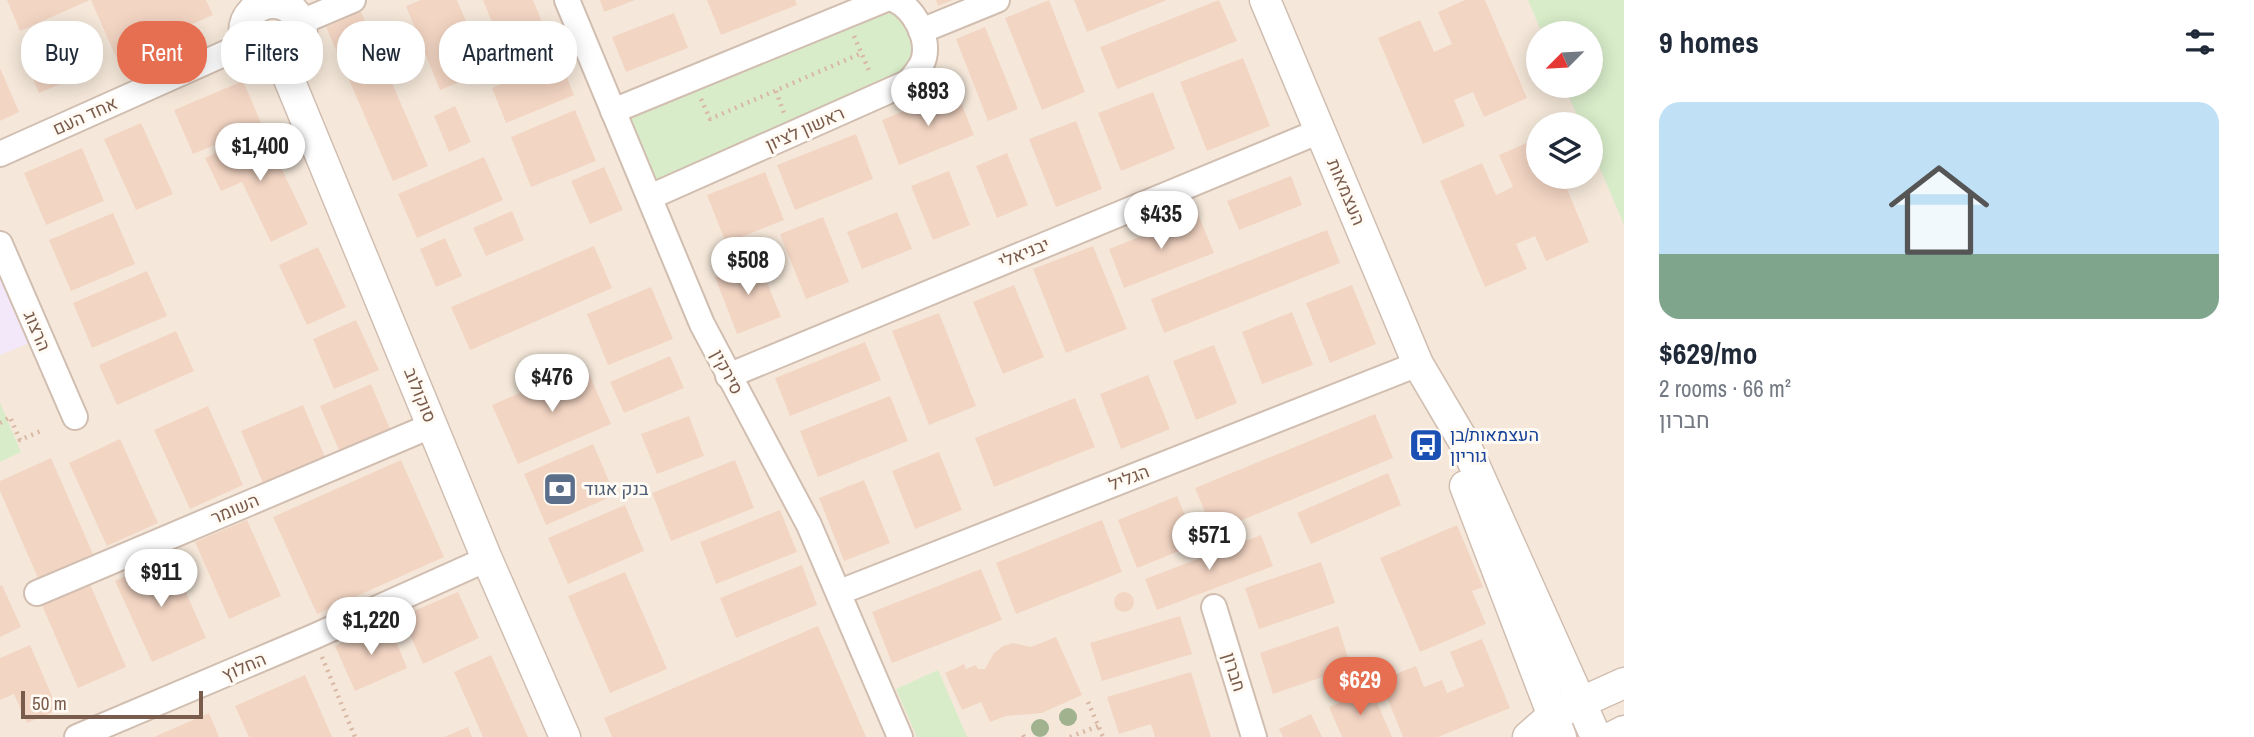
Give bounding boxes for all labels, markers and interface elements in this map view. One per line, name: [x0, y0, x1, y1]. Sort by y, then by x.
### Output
chip: Buy: [21, 21, 103, 84]
chip: Rent: [117, 21, 207, 84]
chip: Filters: [221, 21, 323, 84]
chip: New: [337, 21, 425, 84]
chip: Apartment: [439, 21, 577, 84]
north arrow: [1526, 21, 1603, 98]
map controls: [1526, 21, 1603, 189]
text: 9 homes: [1659, 22, 1759, 62]
icon: filters: [2181, 23, 2219, 61]
pin: $893: [887, 68, 969, 128]
text: $893: [907, 75, 949, 106]
street label: אחד העם: [48, 90, 121, 141]
street label: ראשון לציון: [761, 100, 848, 157]
button: layers: [1526, 112, 1603, 189]
pin: $1,400: [203, 124, 317, 183]
text: $1,400: [231, 130, 289, 161]
icon: home: [1876, 147, 2002, 273]
street label: העצמאות: [1321, 155, 1372, 229]
pin: $435: [1120, 191, 1202, 251]
text: $435: [1140, 198, 1182, 229]
street label: יבניאלי: [995, 231, 1053, 274]
pin: $508: [707, 238, 789, 297]
text: $508: [727, 244, 769, 275]
street label: הרצוג: [18, 307, 57, 355]
text: $629/mo: [1659, 333, 1757, 373]
street label: סירקין: [705, 345, 750, 399]
pin: $476: [511, 354, 593, 414]
text: $476: [531, 361, 573, 392]
street label: סוקולוב: [398, 364, 443, 426]
text: 2 rooms · 66 m²: [1659, 373, 1791, 404]
text: חברון: [1659, 404, 1710, 435]
place label: העצמאות/בן גוריון: [1450, 422, 1539, 468]
bus stop icon: העצמאות/בן גוריון: [1407, 426, 1445, 464]
street label: הגליל: [1105, 458, 1153, 497]
bank icon: בנק אגוד: [541, 470, 579, 508]
place label: בנק אגוד: [584, 476, 649, 501]
street label: השומר: [207, 487, 263, 530]
pin: $571: [1168, 512, 1250, 572]
text: $571: [1188, 519, 1230, 550]
pin: $911: [120, 550, 202, 609]
text: $911: [141, 556, 181, 587]
pin: $1,220: [314, 598, 428, 657]
text: $1,220: [342, 604, 400, 635]
street label: החלוץ: [218, 646, 270, 687]
street label: חברון: [1217, 649, 1252, 695]
pin: $629: [1319, 658, 1401, 717]
text: $629: [1339, 664, 1381, 695]
scale bar: [21, 688, 203, 720]
text: 50 m: [32, 690, 67, 716]

